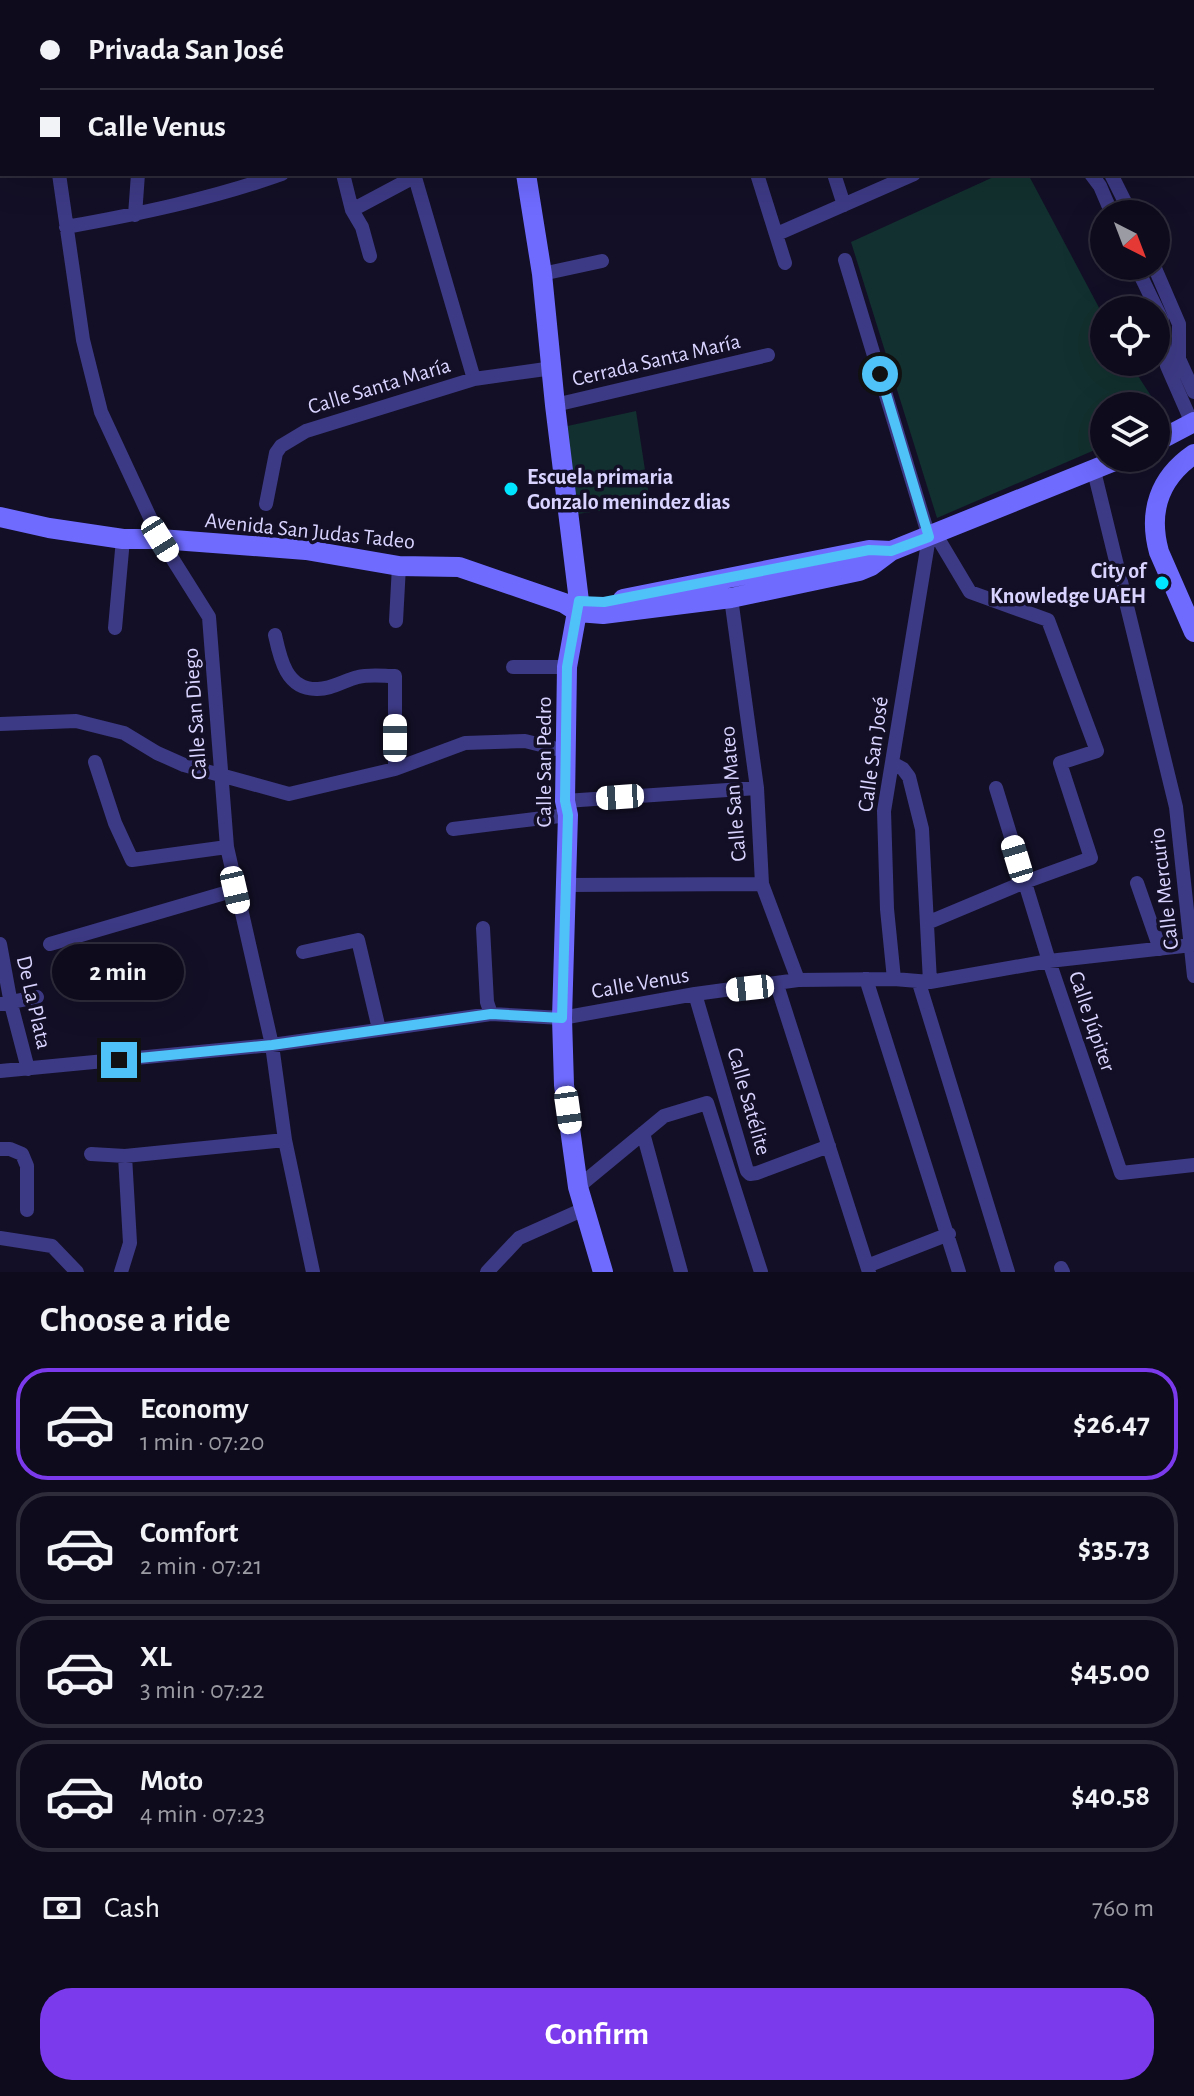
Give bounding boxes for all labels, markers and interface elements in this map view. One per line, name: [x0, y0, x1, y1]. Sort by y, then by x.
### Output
text: Privada San José: [88, 35, 284, 65]
text: Calle Venus: [88, 112, 226, 142]
north arrow: [1090, 200, 1170, 280]
map controls: [1090, 200, 1170, 472]
button: locate: [1090, 296, 1170, 376]
street label: Cerrada Santa María: [570, 330, 743, 390]
street label: Calle Santa María: [305, 354, 453, 418]
route start: [862, 356, 898, 392]
button: layers: [1090, 392, 1170, 472]
place label: Escuela primaria Gonzalo menindez dias: [527, 466, 730, 513]
marker: Escuela primaria Gonzalo menindez dias: [502, 480, 520, 498]
street label: Avenida San Judas Tadeo: [204, 509, 416, 553]
car: [137, 512, 183, 566]
place label: City of Knowledge UAEH: [990, 560, 1148, 607]
marker: City of Knowledge UAEH: [1153, 574, 1171, 592]
street label: Calle San Diego: [179, 647, 211, 781]
street label: Calle San José: [854, 695, 892, 813]
street label: Calle San Pedro: [533, 696, 555, 828]
car: [383, 714, 407, 762]
street label: Calle San Mateo: [716, 725, 750, 863]
car: [595, 783, 645, 811]
street label: Calle Mercurio: [1146, 826, 1182, 951]
car: [999, 833, 1035, 885]
car: [218, 864, 252, 916]
callout: 2 min: [53, 944, 185, 1000]
street label: De La Plata: [13, 953, 55, 1051]
text: 2 min: [89, 959, 147, 985]
street label: Calle Venus: [590, 964, 691, 1002]
street label: Calle Júpiter: [1065, 968, 1119, 1074]
car: [725, 974, 775, 1002]
route end: [101, 1042, 137, 1078]
street label: Calle Satélite: [723, 1045, 775, 1158]
car: [553, 1085, 583, 1135]
text: Choose a ride: [40, 1302, 230, 1338]
icon: car: [44, 1388, 116, 1460]
text: Economy: [140, 1394, 249, 1424]
text: $26.47: [1073, 1409, 1150, 1439]
text: 1 min · 07:20: [140, 1429, 264, 1455]
icon: car: [44, 1512, 116, 1584]
text: Comfort: [140, 1518, 239, 1548]
text: $35.73: [1078, 1533, 1150, 1563]
text: 2 min · 07:21: [140, 1553, 262, 1579]
icon: car: [44, 1636, 116, 1708]
text: XL: [140, 1642, 172, 1672]
text: $45.00: [1070, 1657, 1150, 1687]
text: 3 min · 07:22: [140, 1677, 264, 1703]
icon: car: [44, 1760, 116, 1832]
text: Moto: [140, 1766, 203, 1796]
text: $40.58: [1071, 1781, 1150, 1811]
text: 4 min · 07:23: [140, 1801, 265, 1827]
icon: cash: [40, 1886, 84, 1930]
text: Cash: [104, 1893, 160, 1923]
text: 760 m: [1092, 1895, 1154, 1921]
button: Confirm: [40, 1988, 1154, 2080]

